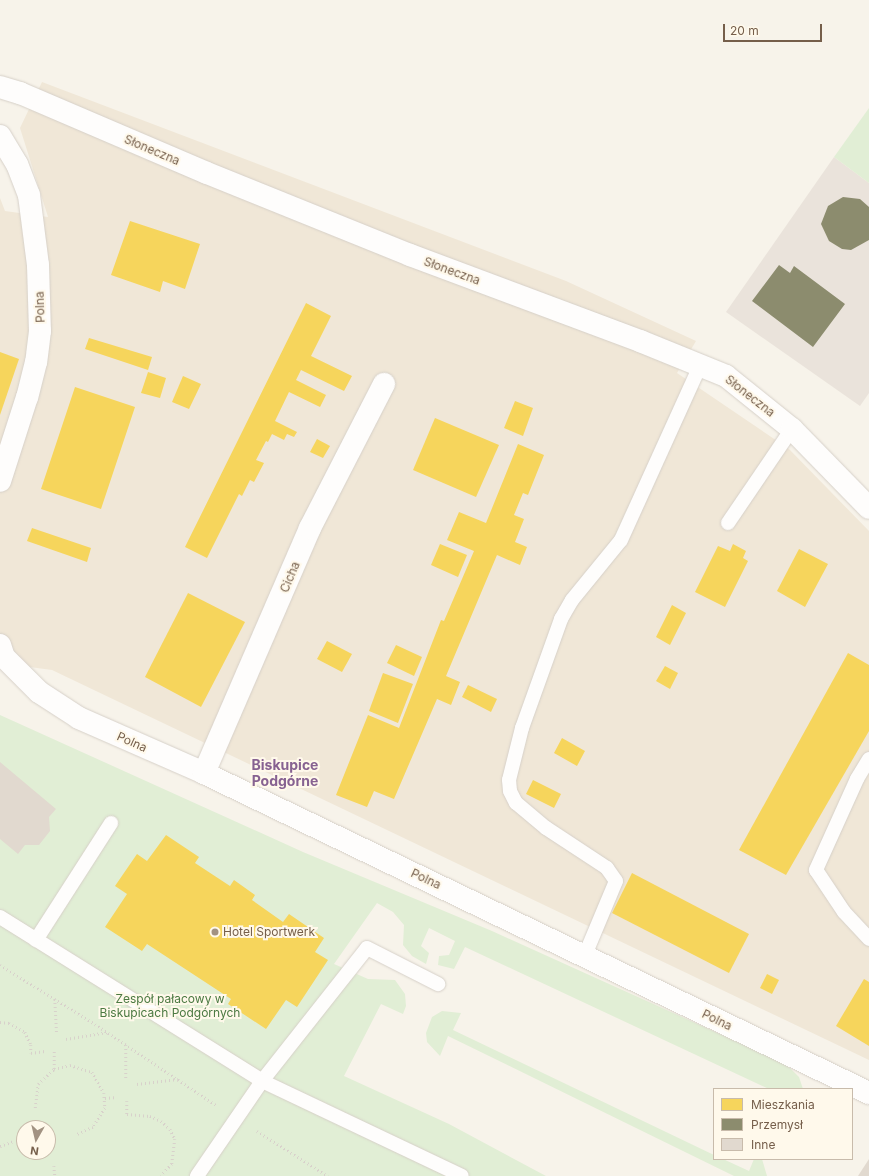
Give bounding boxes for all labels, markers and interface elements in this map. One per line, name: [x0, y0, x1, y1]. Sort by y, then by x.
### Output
scale bar: [725, 16, 824, 42]
text: 20 m: [730, 23, 759, 38]
street label: Słoneczna: [122, 132, 182, 168]
street label: Słoneczna: [422, 254, 482, 288]
street label: Polna: [32, 291, 48, 323]
street label: Słoneczna: [722, 372, 778, 420]
street label: Cicha: [277, 559, 303, 595]
street label: Polna: [115, 729, 149, 755]
district label: Biskupice Podgórne: [252, 757, 318, 790]
street label: Polna: [409, 866, 443, 892]
place label: Hotel Sportwerk: [223, 925, 315, 939]
marker: Hotel Sportwerk: [210, 927, 220, 937]
park label: Zespół pałacowy w Biskupicach Podgórnych: [100, 992, 240, 1020]
street label: Polna: [700, 1007, 734, 1033]
legend: [713, 1088, 853, 1160]
text: Mieszkania: [751, 1097, 815, 1112]
text: Przemysł: [751, 1117, 803, 1132]
north arrow: [16, 1120, 56, 1160]
text: Inne: [751, 1137, 775, 1152]
text: N: [29, 1143, 40, 1158]

